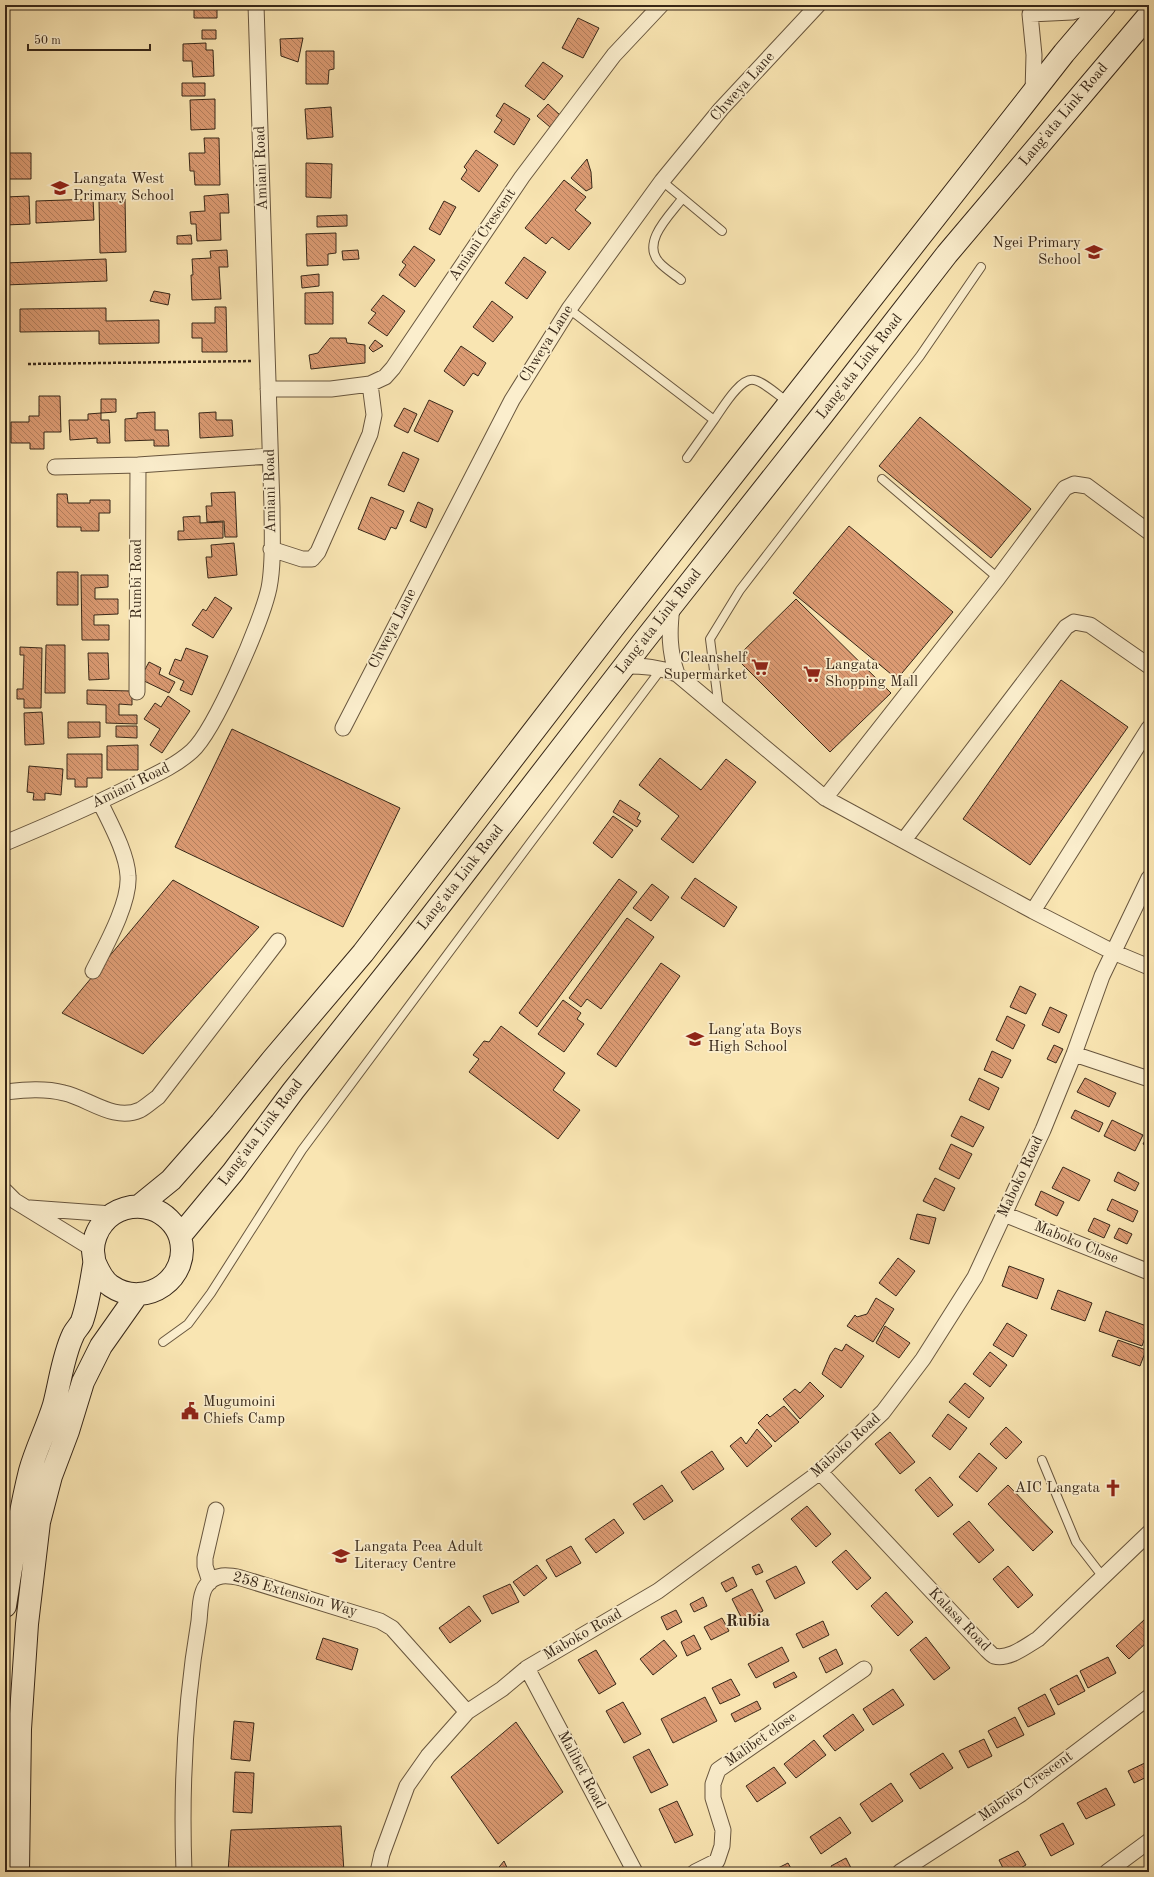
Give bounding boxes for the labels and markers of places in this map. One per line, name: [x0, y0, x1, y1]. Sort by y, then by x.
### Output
place label: Langata West Primary School: [73, 172, 174, 204]
school or university icon: Langata West Primary School: [50, 178, 70, 198]
place label: Ngei Primary School: [992, 236, 1081, 268]
school or university icon: Ngei Primary School: [1084, 242, 1104, 262]
place label: Cleanshelf Supermarket: [663, 651, 748, 683]
supermarket icon: Cleanshelf Supermarket: [750, 657, 770, 677]
place label: Langata Shopping Mall: [825, 658, 918, 690]
supermarket icon: Langata Shopping Mall: [802, 664, 822, 684]
place label: Lang'ata Boys High School: [708, 1023, 802, 1055]
school or university icon: Lang'ata Boys High School: [685, 1029, 705, 1049]
place label: Mugumoini Chiefs Camp: [203, 1395, 285, 1427]
public building icon: Mugumoini Chiefs Camp: [180, 1401, 200, 1421]
church icon: AIC Langata: [1103, 1478, 1123, 1498]
place label: AIC Langata: [1015, 1481, 1101, 1496]
place label: Langata Pcea Adult Literacy Centre: [354, 1540, 483, 1572]
school or university icon: Langata Pcea Adult Literacy Centre: [331, 1546, 351, 1566]

